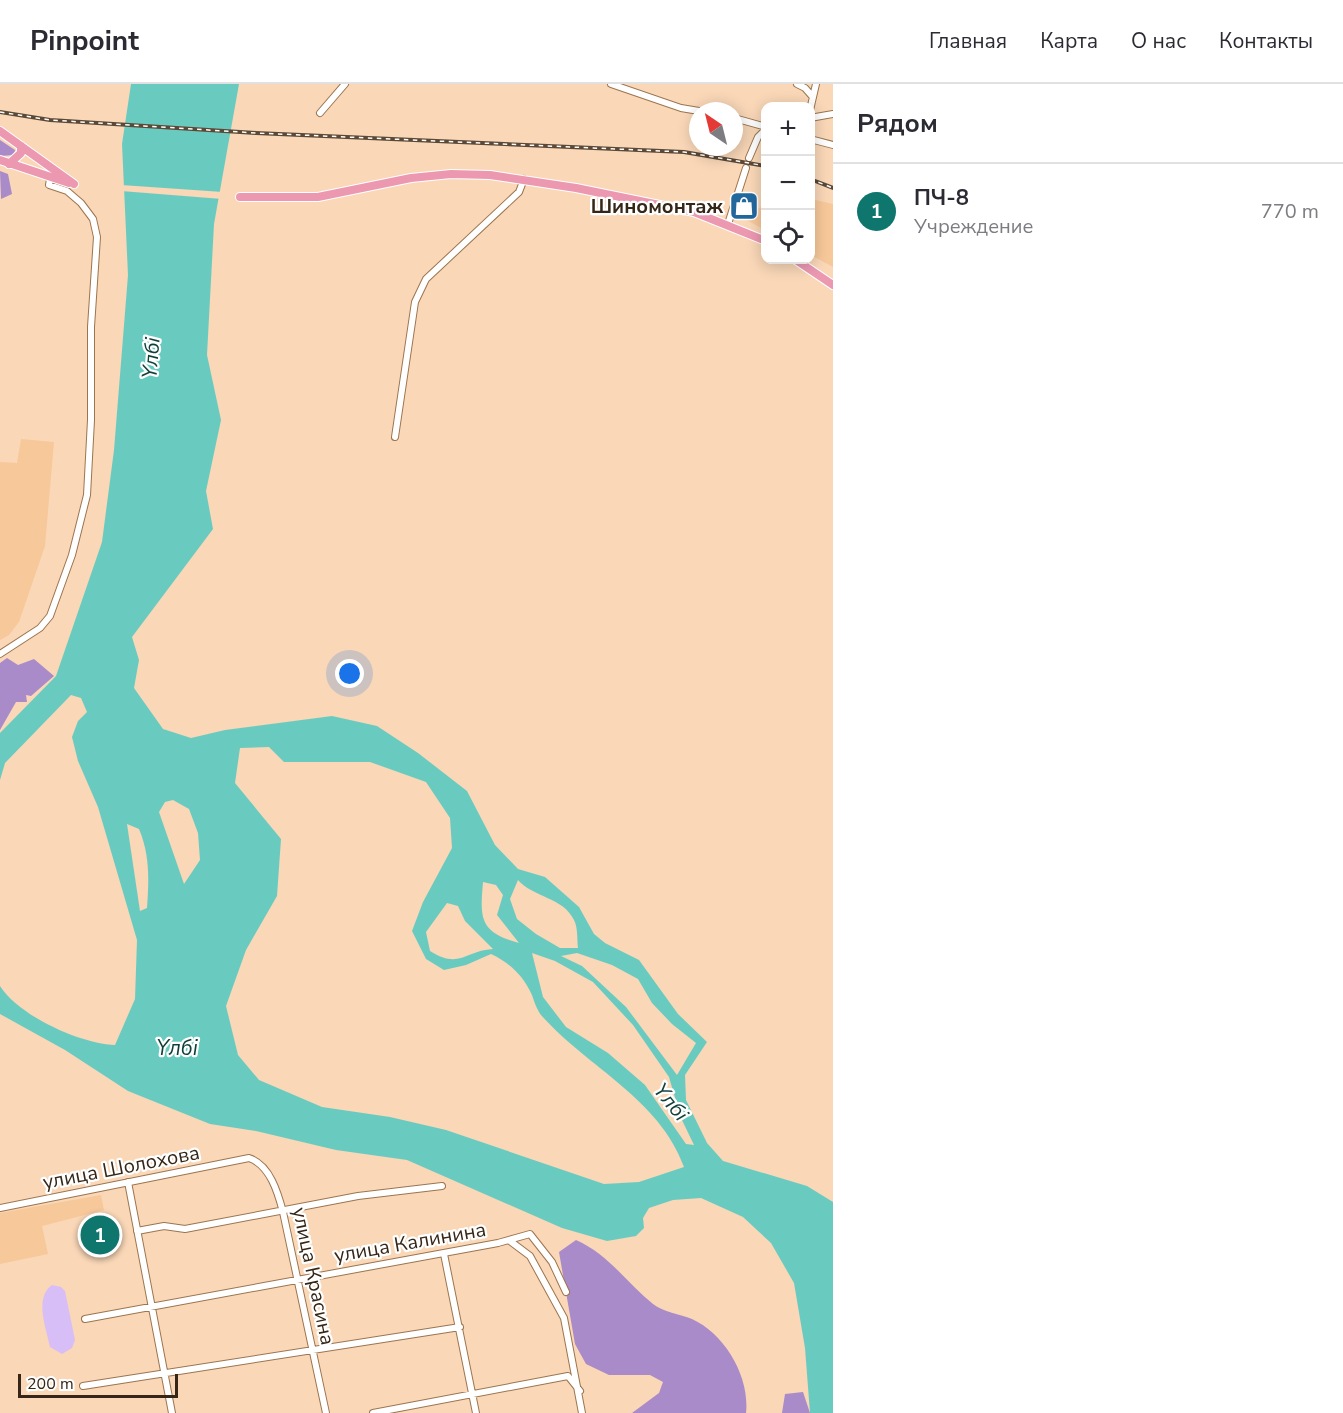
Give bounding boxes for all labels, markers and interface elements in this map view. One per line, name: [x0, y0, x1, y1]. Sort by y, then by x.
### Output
text: Pinpoint: [30, 22, 139, 60]
text: Главная: [929, 27, 1007, 55]
text: Карта: [1040, 27, 1098, 55]
text: О нас: [1131, 27, 1186, 55]
text: Контакты: [1219, 27, 1313, 55]
north arrow: [689, 102, 743, 156]
map controls: [761, 102, 815, 264]
button: +: [761, 102, 815, 156]
text: Рядом: [857, 106, 938, 141]
button: −: [761, 156, 815, 210]
text: ПЧ-8: [914, 183, 969, 213]
shop icon: Шиномонтаж: [728, 190, 760, 222]
place label: Шиномонтаж: [591, 193, 723, 220]
text: 1: [871, 198, 883, 225]
text: 770 m: [1261, 198, 1319, 225]
button: locate: [761, 210, 815, 264]
text: Учреждение: [914, 213, 1033, 240]
water label: Үлбі: [135, 335, 167, 380]
your location: [335, 659, 364, 688]
water label: Үлбі: [156, 1034, 199, 1062]
water label: Үлбі: [647, 1077, 696, 1128]
street label: улица Шолохова: [40, 1139, 202, 1196]
street label: улица Красина: [286, 1205, 341, 1347]
pin: 1: [80, 1212, 120, 1258]
street label: улица Калинина: [332, 1216, 488, 1269]
scale bar: [18, 1371, 178, 1398]
text: 200 m: [27, 1373, 74, 1395]

